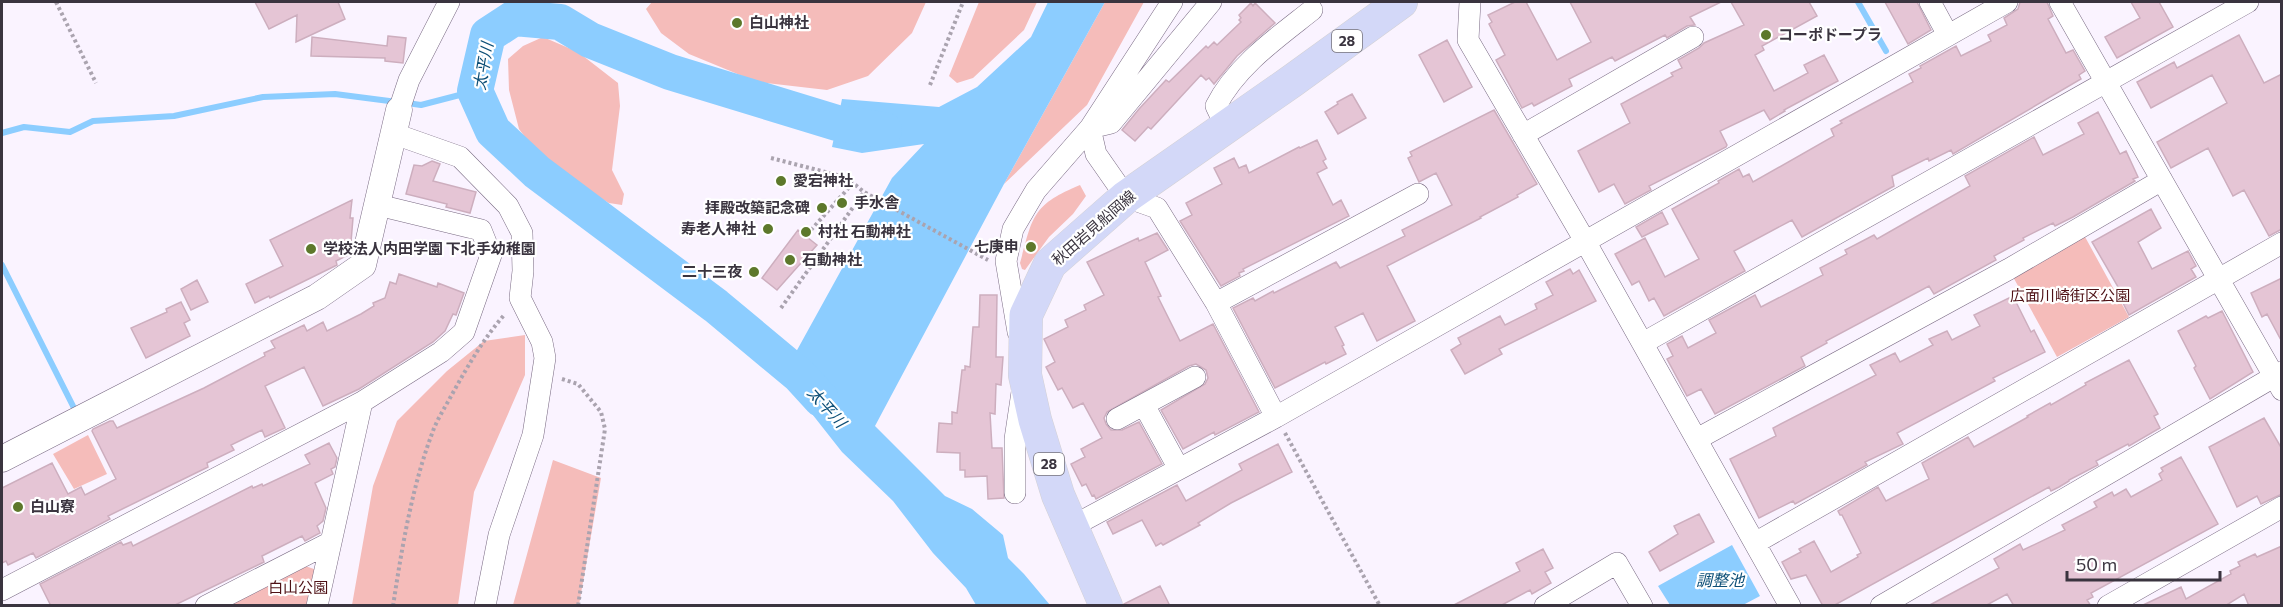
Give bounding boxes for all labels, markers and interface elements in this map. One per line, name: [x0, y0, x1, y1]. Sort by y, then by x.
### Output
place label: 白山神社: [749, 13, 809, 31]
marker: 白山神社: [730, 16, 744, 30]
place label: コーポドープラ: [1778, 25, 1882, 43]
marker: コーポドープラ: [1759, 28, 1773, 42]
road number: 28: [1332, 30, 1362, 52]
water label: 太平川: [469, 39, 496, 91]
place label: 愛宕神社: [793, 171, 853, 189]
marker: 愛宕神社: [774, 174, 788, 188]
street label: 秋田岩見船岡線: [1048, 186, 1139, 268]
place label: 手水舎: [854, 193, 900, 211]
marker: 手水舎: [835, 196, 849, 210]
place label: 拝殿改築記念碑: [705, 198, 810, 216]
marker: 拝殿改築記念碑: [815, 201, 829, 215]
place label: 寿老人神社: [681, 219, 756, 237]
marker: 寿老人神社: [761, 222, 775, 236]
place label: 村社 石動神社: [818, 222, 911, 240]
marker: 村社 石動神社: [799, 225, 813, 239]
place label: 七庚申: [974, 237, 1019, 255]
place label: 学校法人内田学園 下北手幼稚園: [323, 239, 536, 257]
marker: 七庚申: [1024, 240, 1038, 254]
marker: 学校法人内田学園 下北手幼稚園: [304, 242, 318, 256]
place label: 石動神社: [802, 250, 862, 268]
marker: 石動神社: [783, 253, 797, 267]
place label: 二十三夜: [682, 262, 743, 280]
marker: 二十三夜: [747, 265, 761, 279]
park label: 広面川崎街区公園: [2010, 286, 2130, 304]
water label: 太平川: [804, 382, 852, 432]
road number: 28: [1034, 453, 1064, 475]
place label: 白山寮: [30, 497, 75, 515]
marker: 白山寮: [11, 500, 25, 514]
scale bar: [2067, 544, 2220, 582]
text: 50 m: [2076, 553, 2117, 575]
water label: 調整池: [1696, 570, 1746, 589]
park label: 白山公園: [268, 578, 328, 596]

